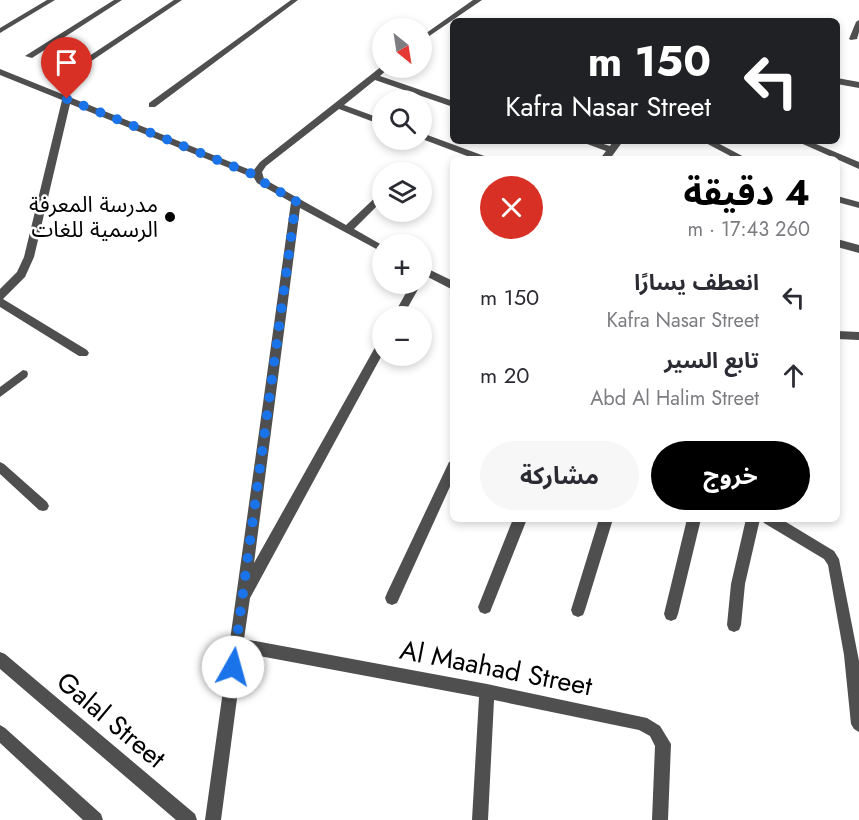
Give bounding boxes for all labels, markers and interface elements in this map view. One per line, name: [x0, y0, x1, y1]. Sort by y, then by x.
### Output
north arrow: [372, 18, 432, 78]
map controls: [372, 18, 432, 366]
text: 150 m: [588, 31, 711, 92]
pin: [41, 37, 92, 99]
icon: left: [732, 42, 810, 120]
icon: arrive: [50, 46, 83, 79]
text: Kafra Nasar Street: [505, 87, 711, 126]
button: search: [372, 90, 432, 150]
button: layers: [372, 162, 432, 222]
text: 4 دقيقة: [683, 166, 810, 218]
button: close: [480, 176, 543, 239]
place label: مدرسة المعرفة الرسمية للغات: [29, 188, 158, 245]
marker: مدرسة المعرفة الرسمية للغات: [163, 210, 177, 224]
text: 260 m · 17:43: [687, 215, 810, 244]
button: +: [372, 234, 432, 294]
text: انعطف يسارًا: [634, 266, 759, 298]
text: 150 m: [480, 281, 539, 313]
icon: left: [777, 281, 810, 314]
button: −: [372, 306, 432, 366]
text: Kafra Nasar Street: [607, 306, 759, 335]
text: تابع السير: [664, 344, 759, 376]
text: 20 m: [480, 359, 530, 391]
icon: ahead: [777, 359, 810, 392]
text: Abd Al Halim Street: [590, 384, 759, 413]
button: مشاركة: [480, 441, 639, 510]
button: خروج: [651, 441, 810, 510]
street label: Al Maahad Street: [397, 630, 596, 705]
position arrow: [201, 635, 265, 699]
street label: Galal Street: [48, 662, 175, 777]

